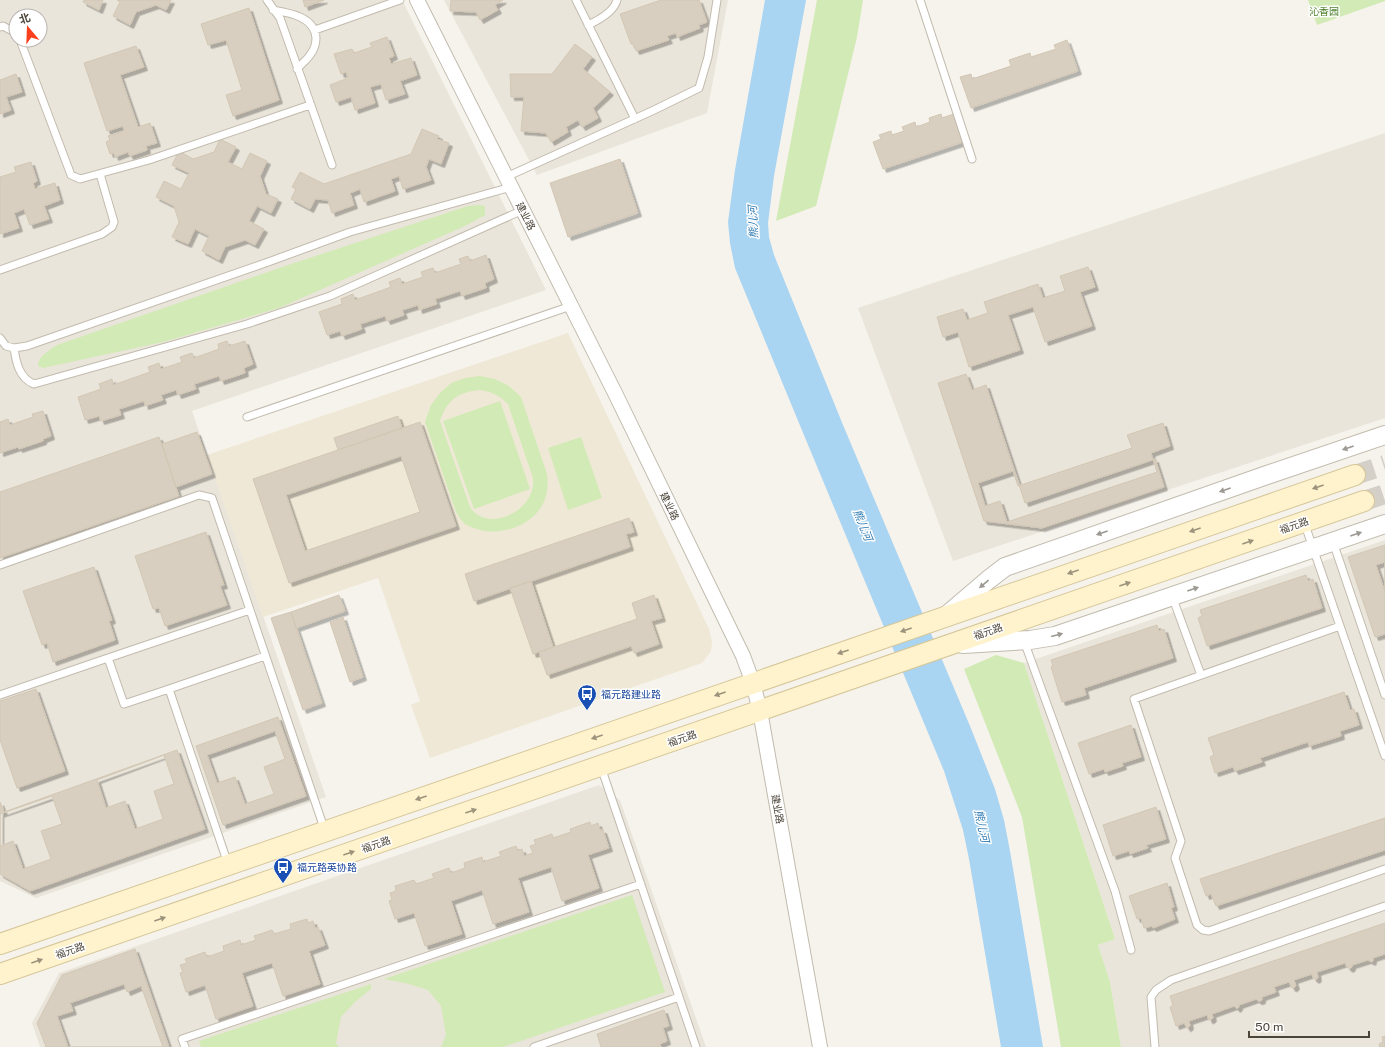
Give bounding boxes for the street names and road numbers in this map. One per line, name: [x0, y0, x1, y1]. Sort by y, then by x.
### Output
street label: 建业路: [514, 200, 538, 232]
street label: 建业路: [658, 490, 682, 522]
street label: 福元路: [1278, 514, 1310, 536]
street label: 福元路: [972, 620, 1004, 642]
street label: 福元路: [666, 727, 698, 749]
street label: 建业路: [769, 793, 787, 825]
street label: 福元路: [360, 833, 392, 855]
street label: 福元路: [54, 939, 86, 961]

